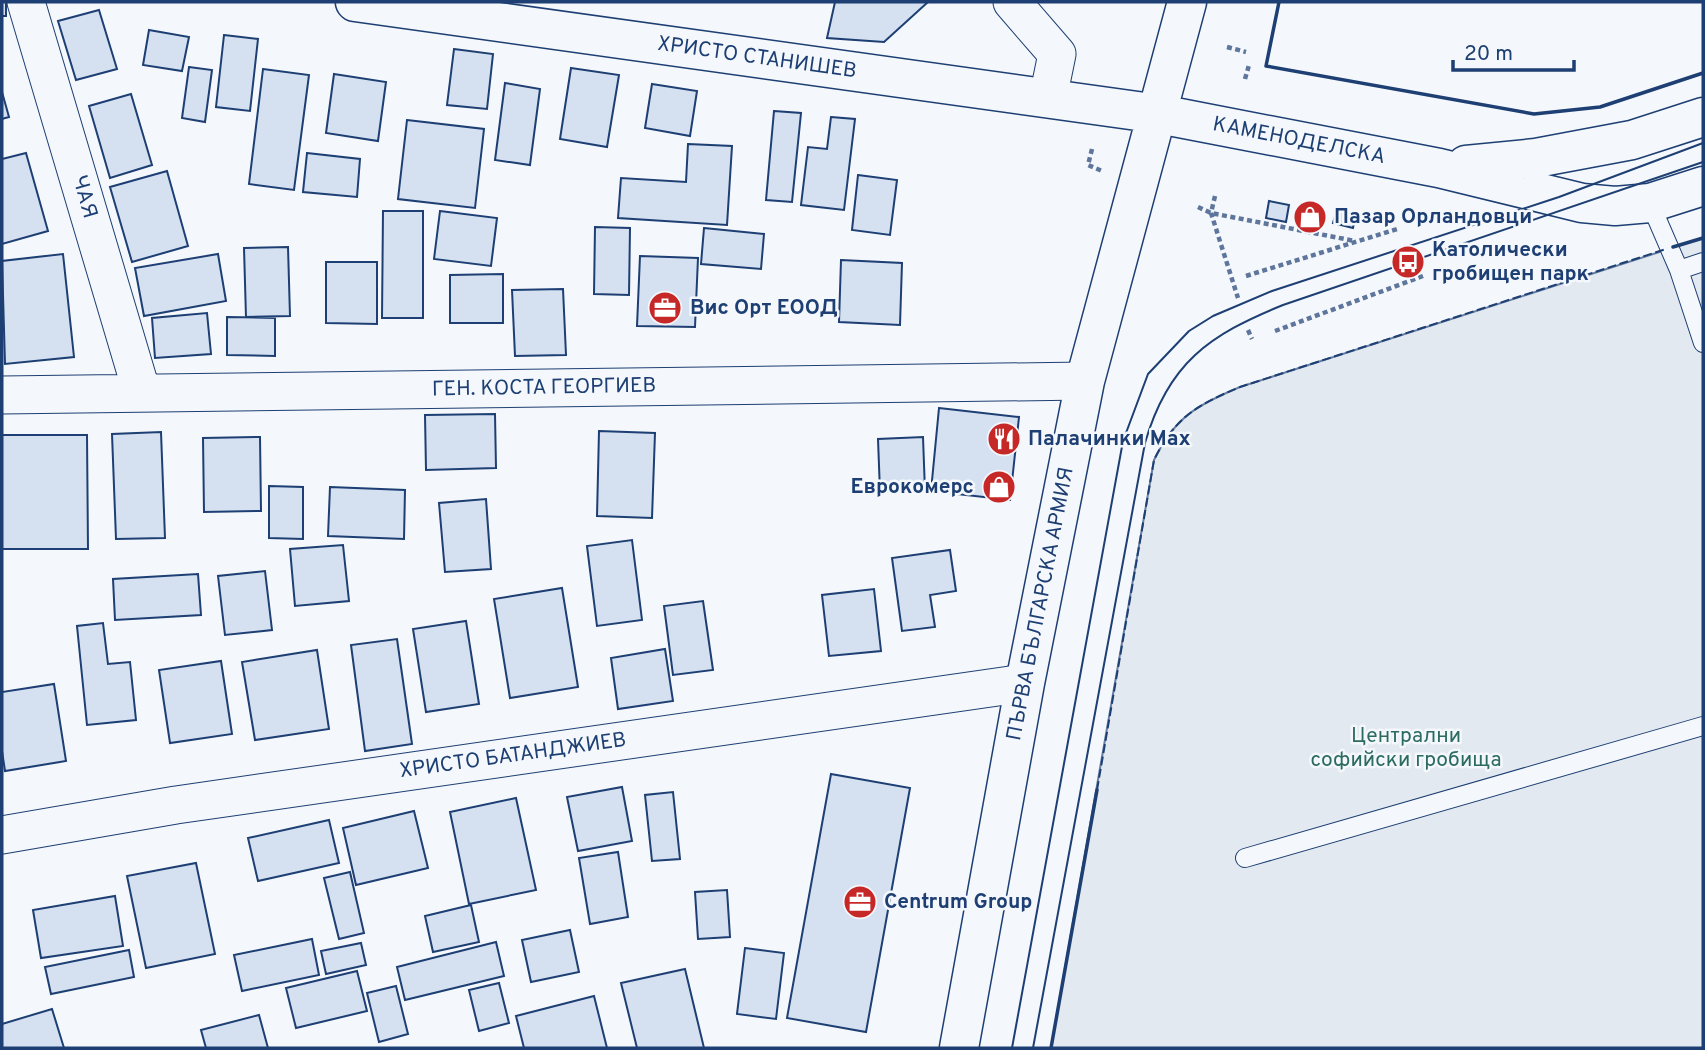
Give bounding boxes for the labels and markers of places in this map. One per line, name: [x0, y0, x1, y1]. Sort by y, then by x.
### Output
shop icon: Пазар Орландовци: [1291, 198, 1329, 236]
place label: Пазар Орландовци: [1334, 204, 1532, 231]
place label: Католически гробищен парк: [1432, 237, 1589, 288]
bus stop icon: Католически гробищен парк: [1389, 243, 1427, 281]
office icon: Вис Орт ЕООД: [646, 289, 684, 327]
place label: Вис Орт ЕООД: [690, 295, 838, 322]
restaurant icon: Палачинки Max: [985, 420, 1023, 458]
place label: Палачинки Max: [1028, 426, 1191, 453]
shop icon: Еврокомерс: [980, 468, 1018, 506]
place label: Еврокомерс: [850, 474, 974, 501]
office icon: Centrum Group: [841, 883, 879, 921]
place label: Centrum Group: [884, 889, 1033, 916]

